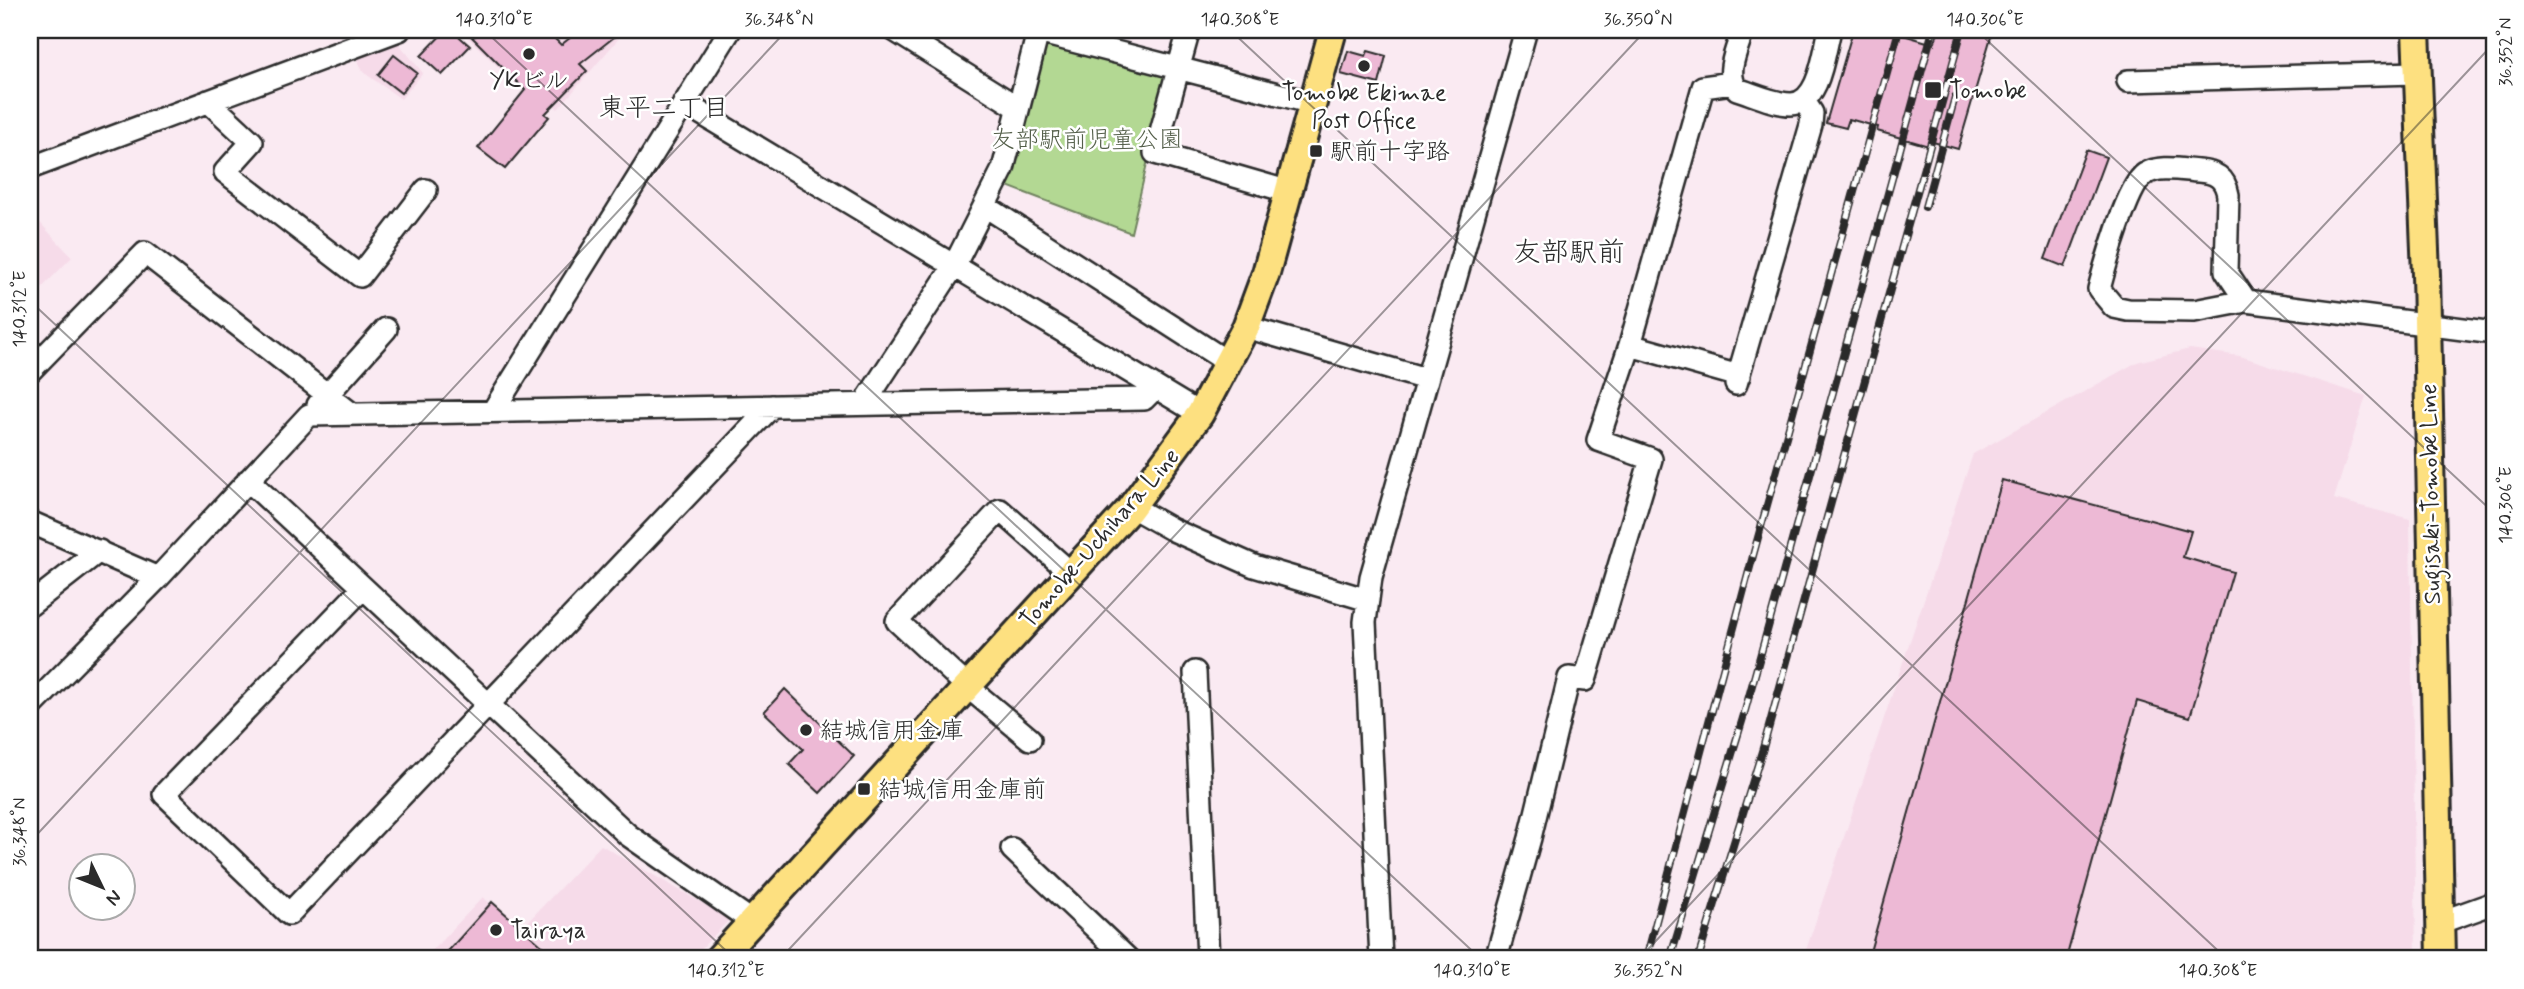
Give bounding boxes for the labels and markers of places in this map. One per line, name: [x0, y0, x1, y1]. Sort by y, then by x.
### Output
marker: YKビル: [521, 46, 537, 62]
marker: Tomobe Ekimae Post Office: [1356, 58, 1372, 74]
place label: YKビル: [489, 66, 569, 97]
place label: Tomobe: [1949, 76, 2027, 107]
place label: Tomobe Ekimae Post Office: [1282, 78, 1447, 137]
marker: Tomobe: [1923, 80, 1943, 100]
place label: 駅前十字路: [1330, 137, 1450, 168]
marker: 駅前十字路: [1308, 143, 1324, 159]
place label: 結城信用金庫: [820, 716, 964, 747]
marker: 結城信用金庫: [798, 722, 814, 738]
place label: 結城信用金庫前: [878, 775, 1046, 806]
marker: 結城信用金庫前: [856, 781, 872, 797]
place label: Tairaya: [510, 916, 586, 947]
marker: Tairaya: [488, 922, 504, 938]

